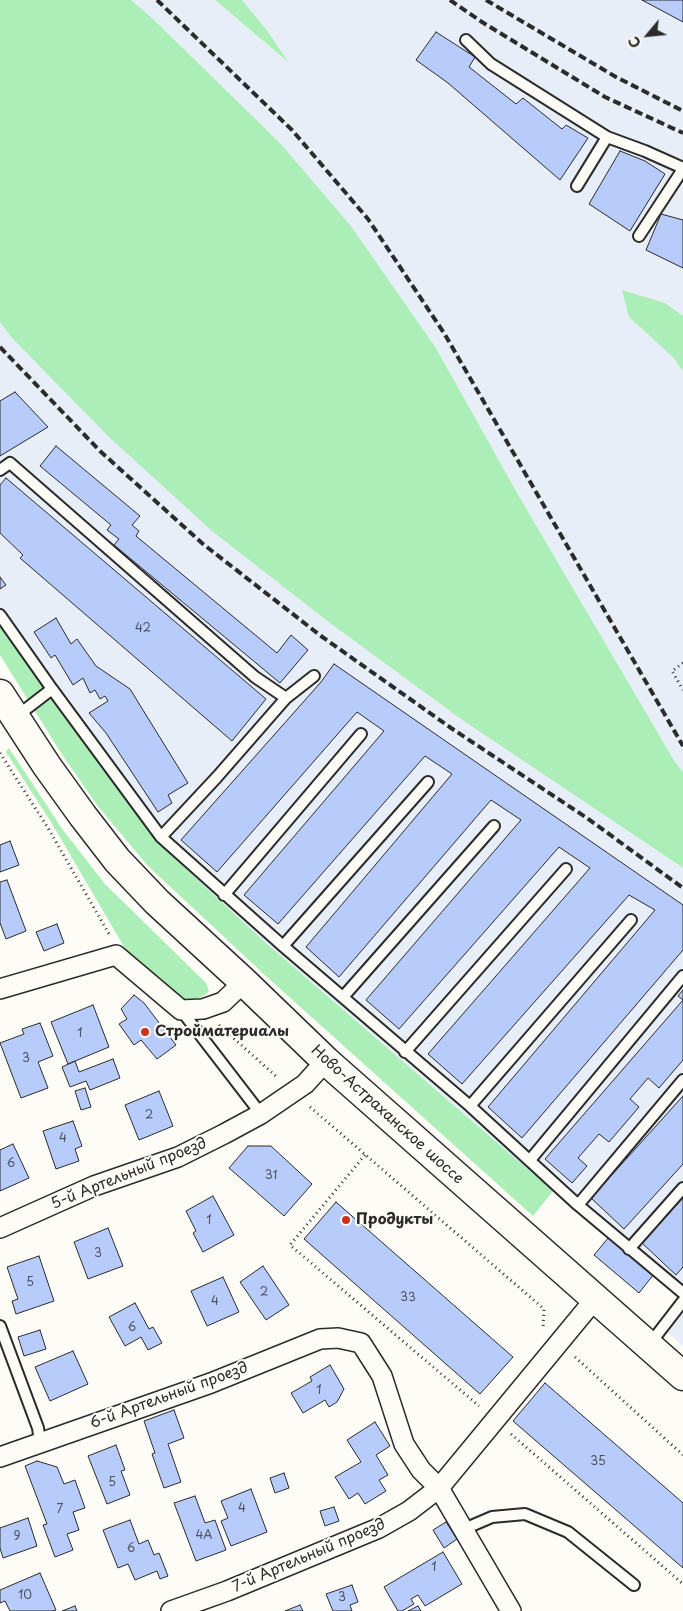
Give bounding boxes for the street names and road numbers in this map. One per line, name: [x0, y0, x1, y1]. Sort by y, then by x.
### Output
street label: Ново-Астраханское шоссе: [307, 1042, 467, 1188]
street label: 5-й Артельный проезд: [49, 1135, 209, 1213]
street label: 6-й Артельный проезд: [87, 1359, 251, 1433]
street label: 7-й Артельный проезд: [230, 1516, 388, 1596]

